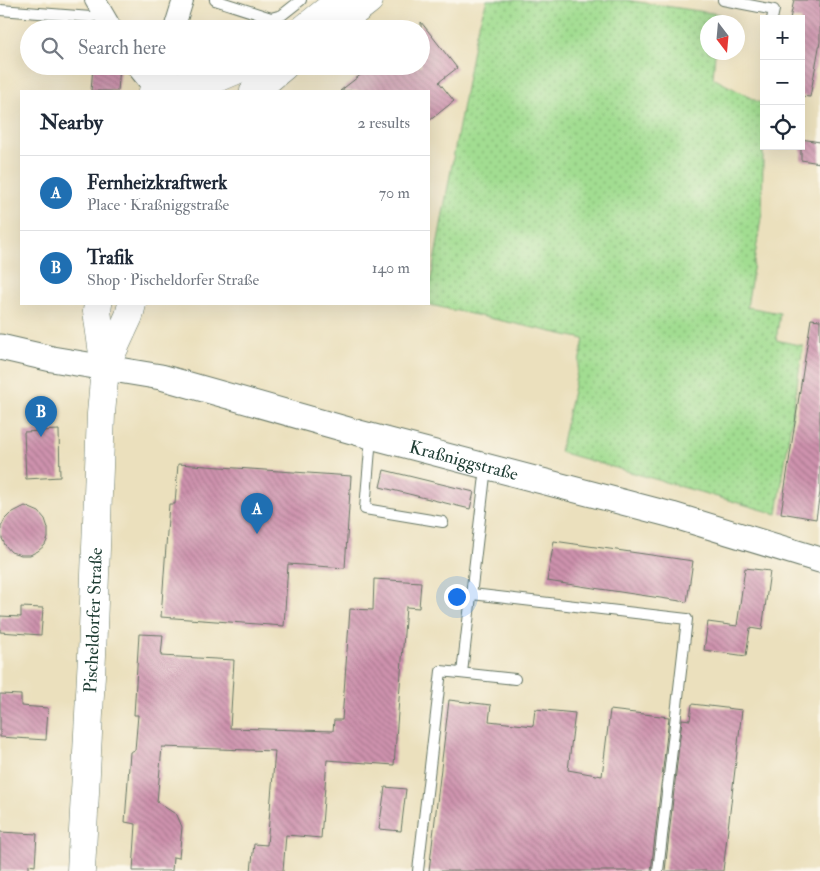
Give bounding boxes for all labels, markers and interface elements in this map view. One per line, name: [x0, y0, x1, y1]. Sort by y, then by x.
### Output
north arrow: [700, 15, 745, 60]
map controls: [760, 15, 805, 150]
button: +: [760, 15, 805, 60]
search box: [20, 20, 430, 75]
icon: search: [38, 34, 66, 62]
text: Search here: [78, 36, 166, 60]
button: −: [760, 60, 805, 105]
button: locate: [760, 105, 805, 150]
text: Nearby: [40, 109, 103, 136]
text: 2 results: [357, 113, 410, 133]
text: Fernheizkraftwerk: [87, 171, 227, 195]
text: A: [51, 183, 61, 203]
text: 70 m: [379, 183, 410, 203]
text: Place · Kraßniggstraße: [87, 195, 229, 215]
text: Trafik: [87, 246, 134, 270]
text: B: [51, 258, 61, 278]
text: 140 m: [372, 258, 410, 278]
text: Shop · Pischeldorfer Straße: [87, 270, 259, 290]
pin: B: [25, 396, 57, 437]
street label: Kraßniggstraße: [407, 436, 521, 486]
pin: A: [241, 493, 273, 534]
street label: Pischeldorfer Straße: [79, 547, 108, 694]
your location: [444, 584, 470, 610]

